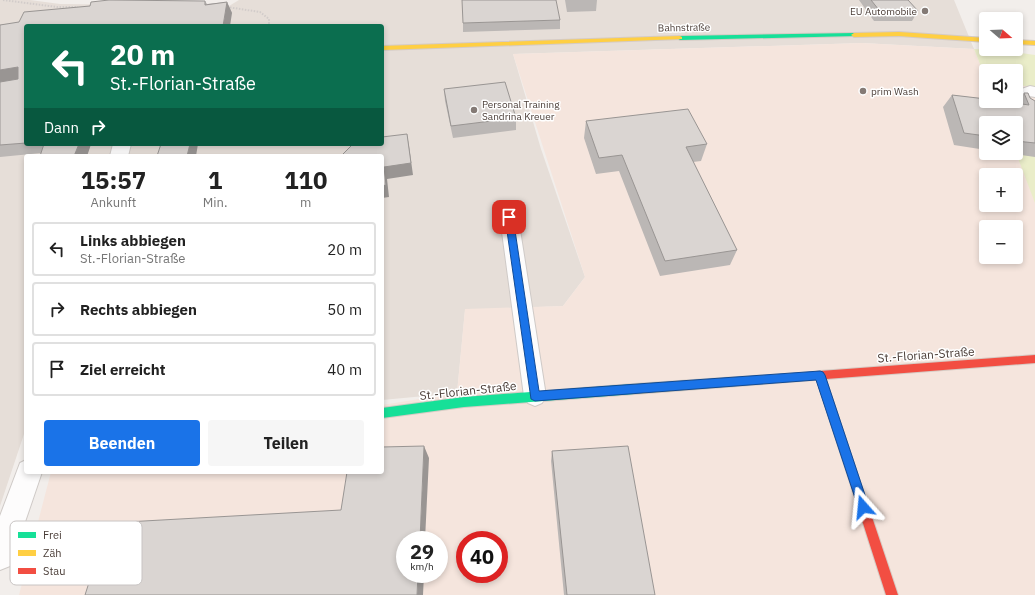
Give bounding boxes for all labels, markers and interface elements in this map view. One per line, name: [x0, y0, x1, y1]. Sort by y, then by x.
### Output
place label: EU Automobile: [850, 5, 917, 18]
marker: EU Automobile: [920, 6, 930, 16]
north arrow: [979, 12, 1023, 56]
map controls: [979, 12, 1023, 264]
street label: Bahnstraße: [658, 21, 711, 34]
text: 20 m: [110, 36, 175, 73]
icon: left: [44, 40, 96, 92]
button: sound: [979, 64, 1023, 108]
text: St.-Florian-Straße: [110, 72, 256, 95]
place label: prim Wash: [871, 85, 919, 98]
marker: prim Wash: [858, 86, 868, 96]
place label: Personal Training Sandrina Kreuer: [482, 98, 560, 123]
marker: Personal Training Sandrina Kreuer: [469, 105, 479, 115]
icon: right: [87, 116, 109, 138]
button: layers: [979, 116, 1023, 160]
text: Dann: [44, 118, 79, 137]
text: 15:57: [81, 164, 146, 196]
text: 1: [208, 164, 222, 196]
text: 110: [284, 164, 327, 196]
button: +: [979, 168, 1023, 212]
text: Ankunft: [90, 194, 136, 211]
text: Min.: [203, 194, 228, 211]
text: m: [300, 194, 311, 211]
pin: [492, 200, 526, 234]
icon: arrive: [498, 206, 520, 228]
button: −: [979, 220, 1023, 264]
text: Links abbiegen: [80, 231, 186, 250]
icon: left: [46, 238, 68, 260]
text: 20 m: [327, 240, 362, 259]
text: St.-Florian-Straße: [80, 250, 185, 267]
icon: right: [46, 298, 68, 320]
text: Rechts abbiegen: [80, 300, 197, 319]
text: 50 m: [327, 300, 362, 319]
street label: St.-Florian-Straße: [877, 344, 975, 365]
icon: arrive: [46, 358, 68, 380]
text: Ziel erreicht: [80, 360, 166, 379]
text: 40 m: [327, 360, 362, 379]
street label: St.-Florian-Straße: [419, 378, 518, 403]
button: Beenden: [44, 420, 200, 466]
button: Teilen: [208, 420, 364, 466]
position arrow: [842, 486, 884, 528]
legend: [10, 521, 142, 585]
text: Frei: [43, 528, 62, 542]
speed limit sign: 40: [456, 531, 508, 583]
text: 29: [410, 538, 434, 565]
text: Zäh: [43, 546, 62, 560]
text: km/h: [410, 560, 434, 573]
text: Stau: [43, 564, 65, 578]

